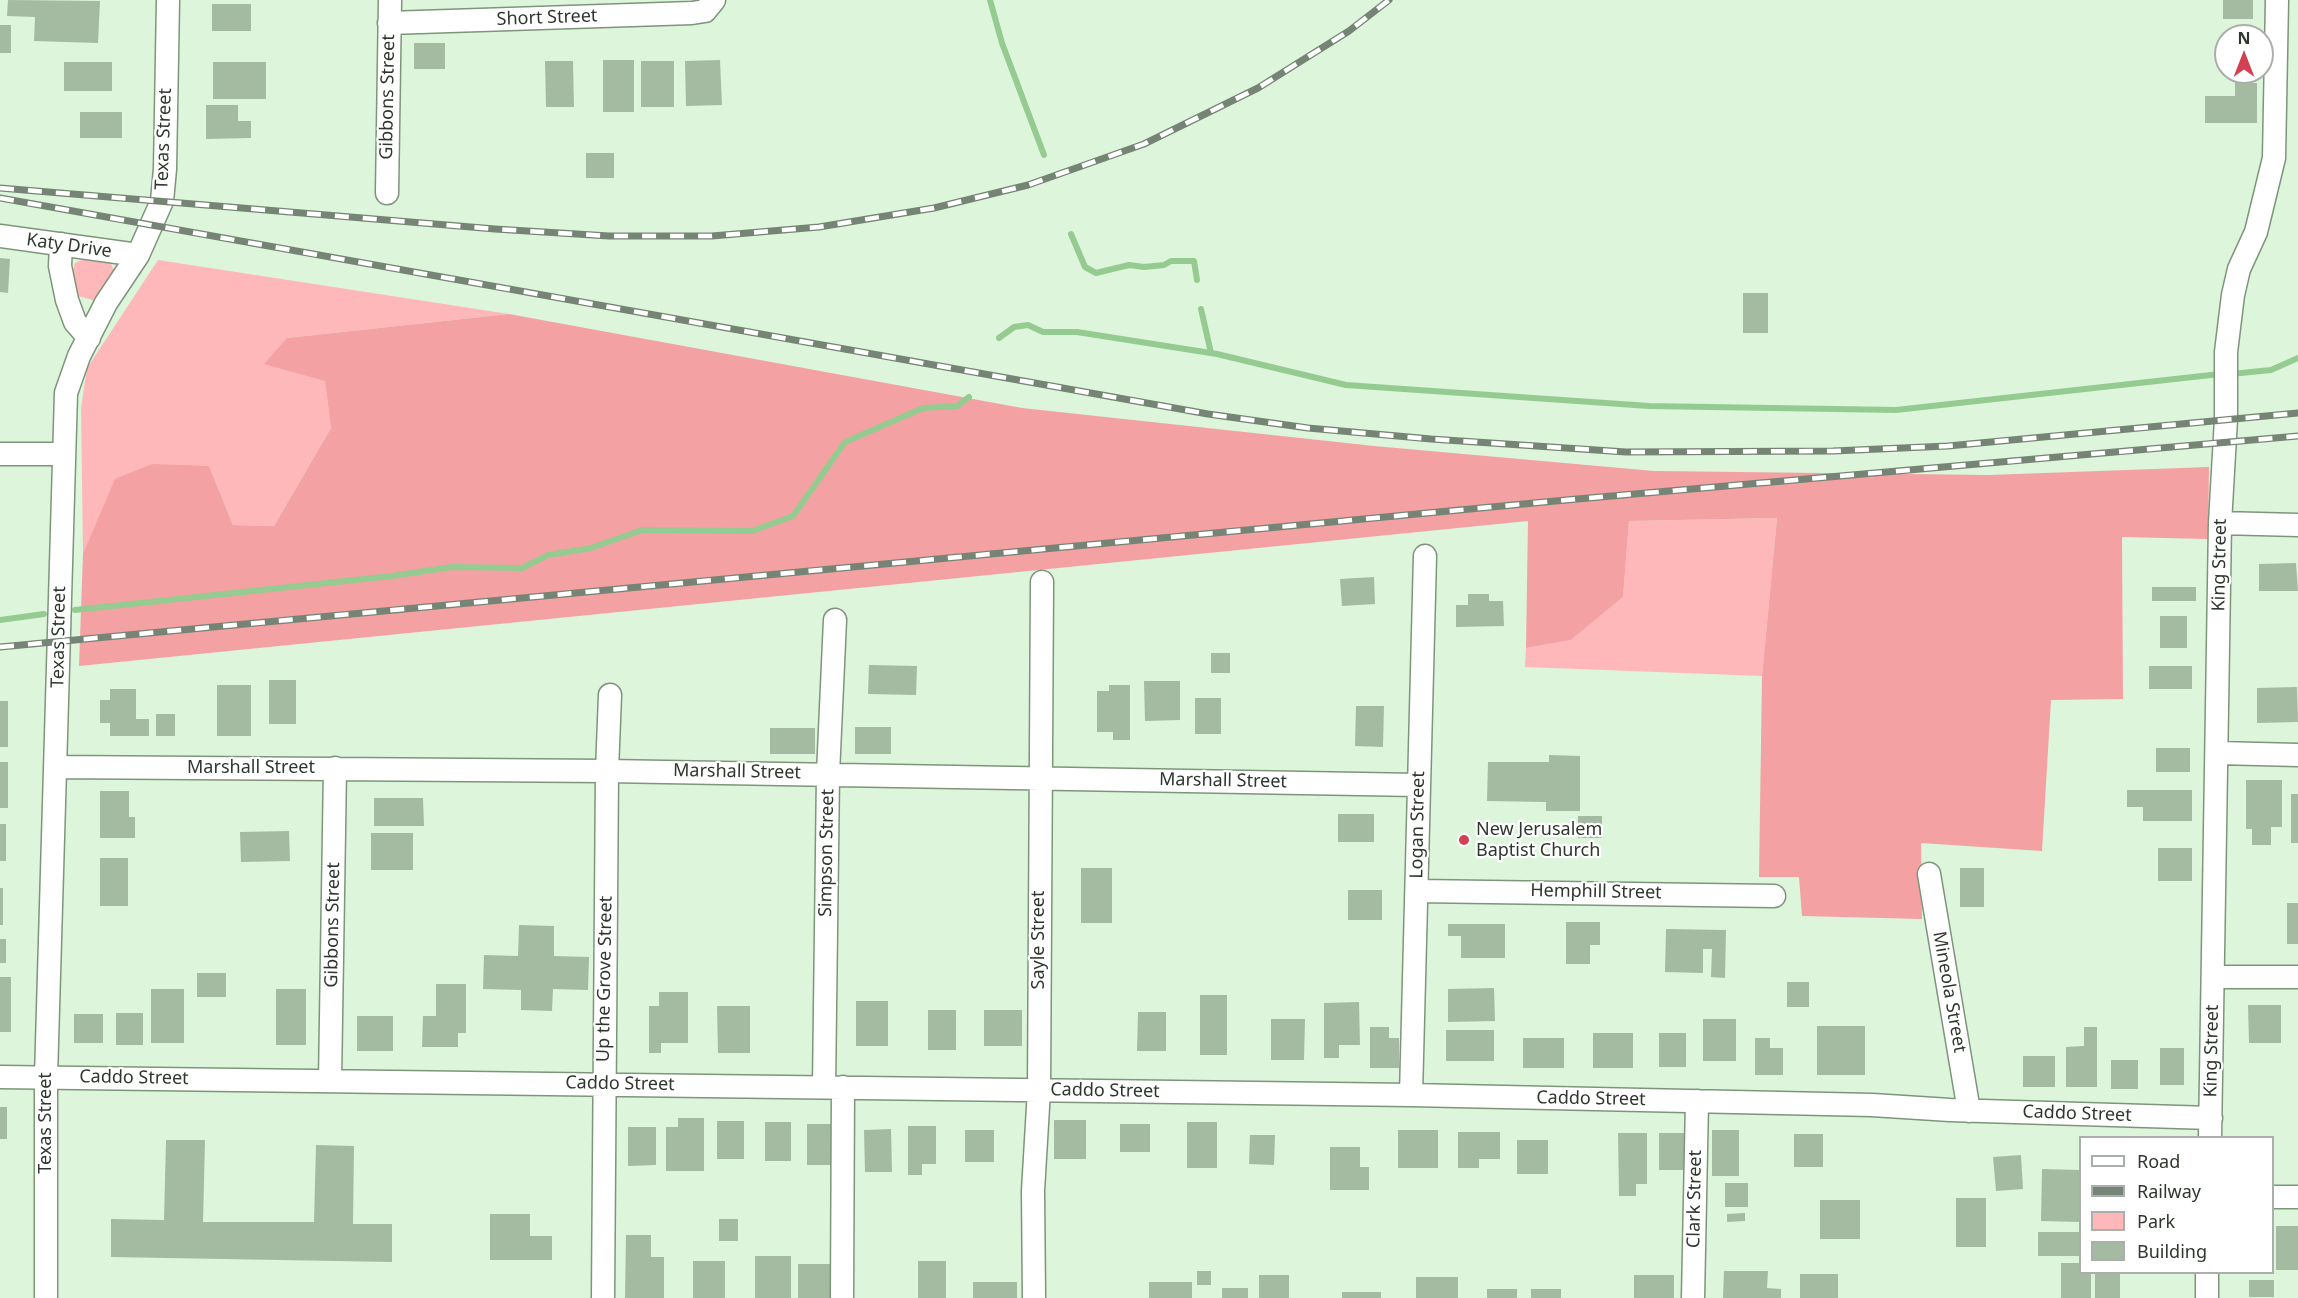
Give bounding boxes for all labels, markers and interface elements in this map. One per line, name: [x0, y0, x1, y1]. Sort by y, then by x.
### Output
street label: Short Street: [496, 5, 598, 31]
north arrow: [2214, 24, 2274, 84]
text: N: [2237, 27, 2251, 49]
street label: Gibbons Street: [376, 34, 400, 160]
street label: Texas Street: [151, 88, 177, 190]
street label: Katy Drive: [25, 229, 113, 263]
street label: King Street: [2208, 518, 2232, 612]
street label: Texas Street: [47, 586, 71, 688]
street label: Marshall Street: [187, 757, 315, 779]
street label: Marshall Street: [673, 760, 801, 784]
street label: Marshall Street: [1159, 769, 1287, 793]
street label: Logan Street: [1406, 771, 1430, 879]
street label: Simpson Street: [815, 789, 839, 917]
place label: New Jerusalem Baptist Church: [1476, 819, 1602, 862]
marker: New Jerusalem Baptist Church: [1457, 833, 1471, 847]
street label: Gibbons Street: [321, 862, 345, 988]
street label: Hemphill Street: [1530, 880, 1662, 904]
street label: Sayle Street: [1028, 891, 1050, 989]
street label: Up the Grove Street: [593, 896, 617, 1062]
street label: Mineola Street: [1928, 930, 1970, 1054]
street label: King Street: [2200, 1004, 2224, 1098]
street label: Caddo Street: [79, 1066, 189, 1090]
street label: Texas Street: [35, 1072, 57, 1174]
street label: Caddo Street: [565, 1072, 675, 1096]
street label: Caddo Street: [1050, 1079, 1160, 1103]
street label: Caddo Street: [1536, 1087, 1646, 1111]
street label: Caddo Street: [2022, 1101, 2132, 1127]
legend: [2079, 1136, 2274, 1274]
text: Road: [2137, 1149, 2180, 1173]
street label: Clark Street: [1683, 1150, 1707, 1248]
text: Railway: [2137, 1179, 2201, 1203]
text: Park: [2137, 1209, 2175, 1233]
text: Building: [2137, 1239, 2207, 1263]

